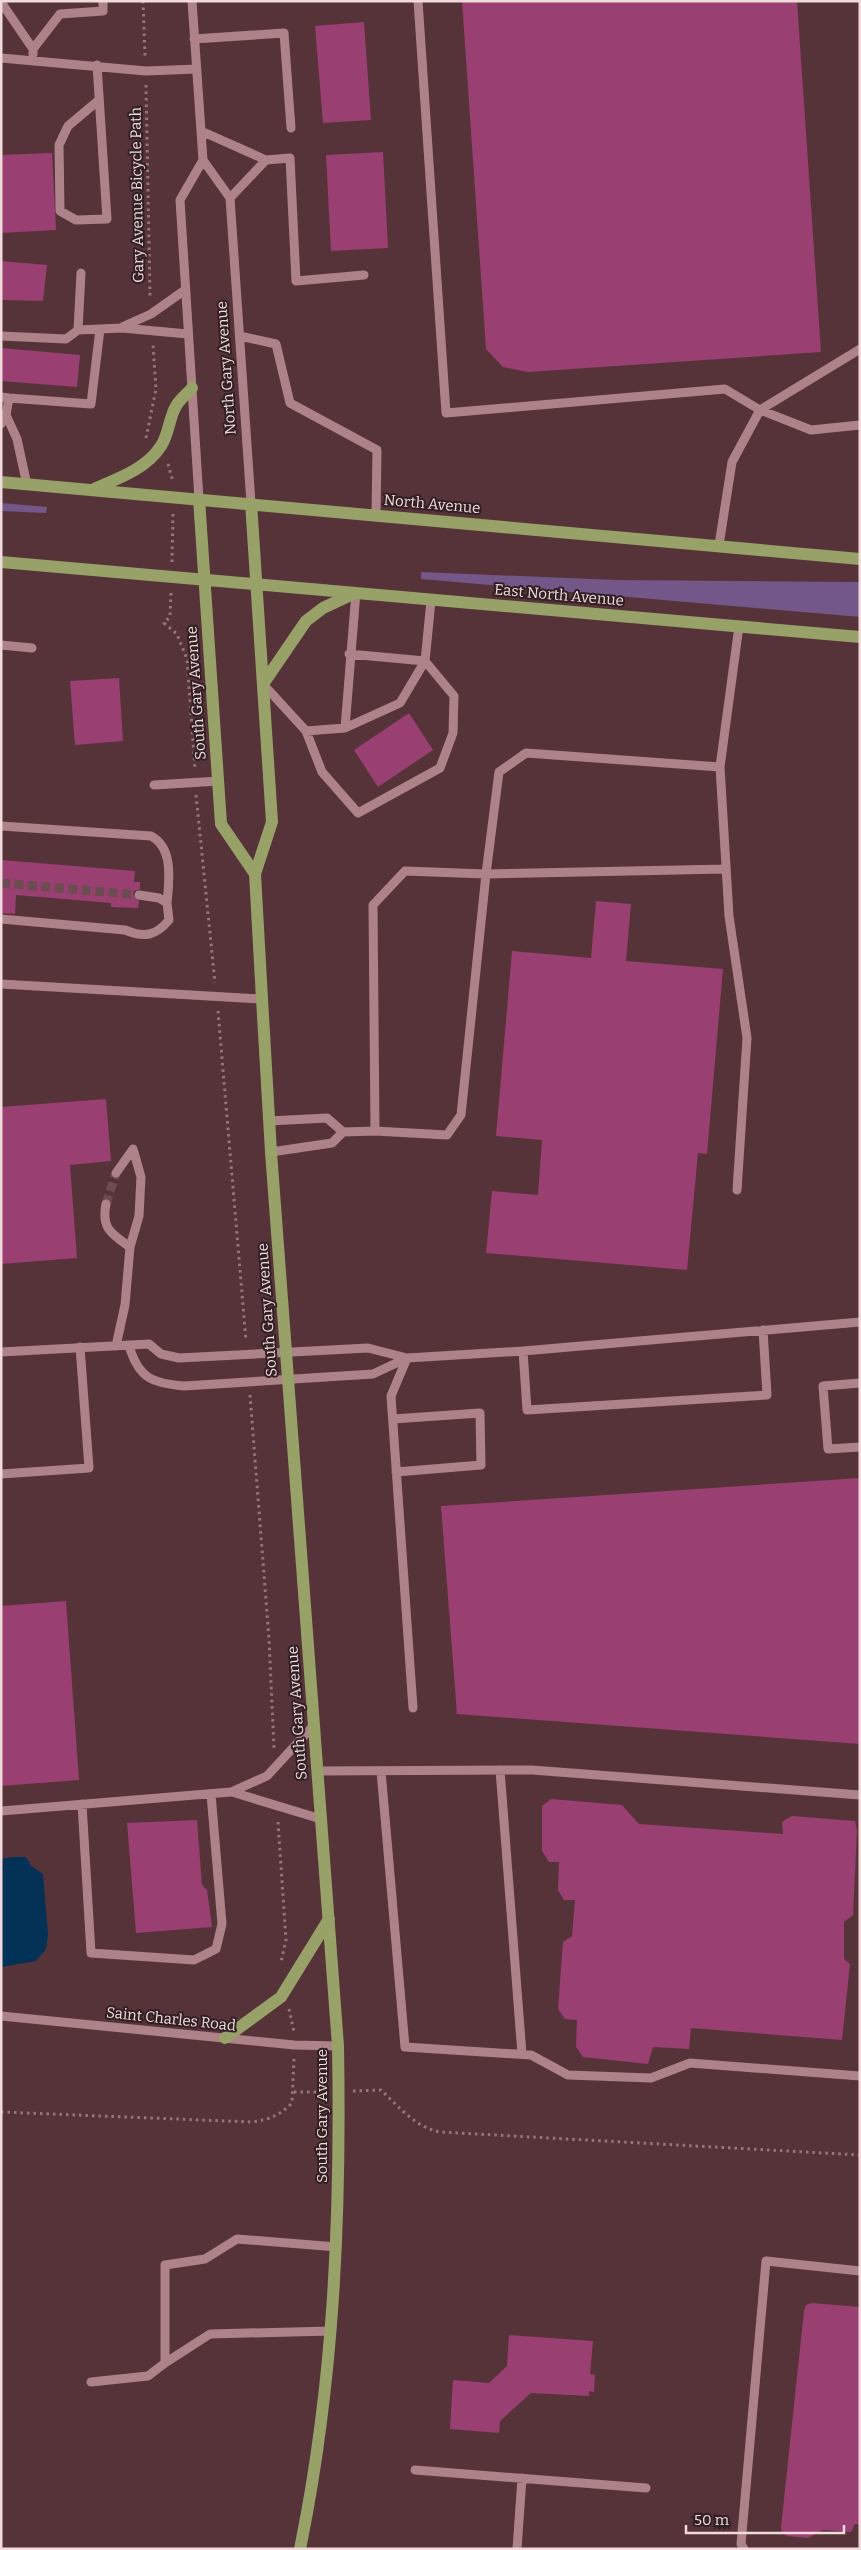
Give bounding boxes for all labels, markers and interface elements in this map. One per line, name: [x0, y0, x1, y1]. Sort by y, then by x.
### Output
street label: Gary Avenue Bicycle Path: [126, 106, 148, 283]
street label: North Gary Avenue: [212, 300, 240, 436]
street label: North Avenue: [383, 491, 481, 517]
street label: East North Avenue: [493, 580, 625, 610]
street label: South Gary Avenue: [182, 626, 210, 760]
street label: South Gary Avenue: [253, 1243, 281, 1377]
street label: South Gary Avenue: [283, 1646, 311, 1780]
street label: Saint Charles Road: [105, 2003, 237, 2035]
street label: South Gary Avenue: [313, 2049, 331, 2183]
scale bar: [686, 2502, 844, 2534]
text: 50 m: [694, 2511, 730, 2529]

